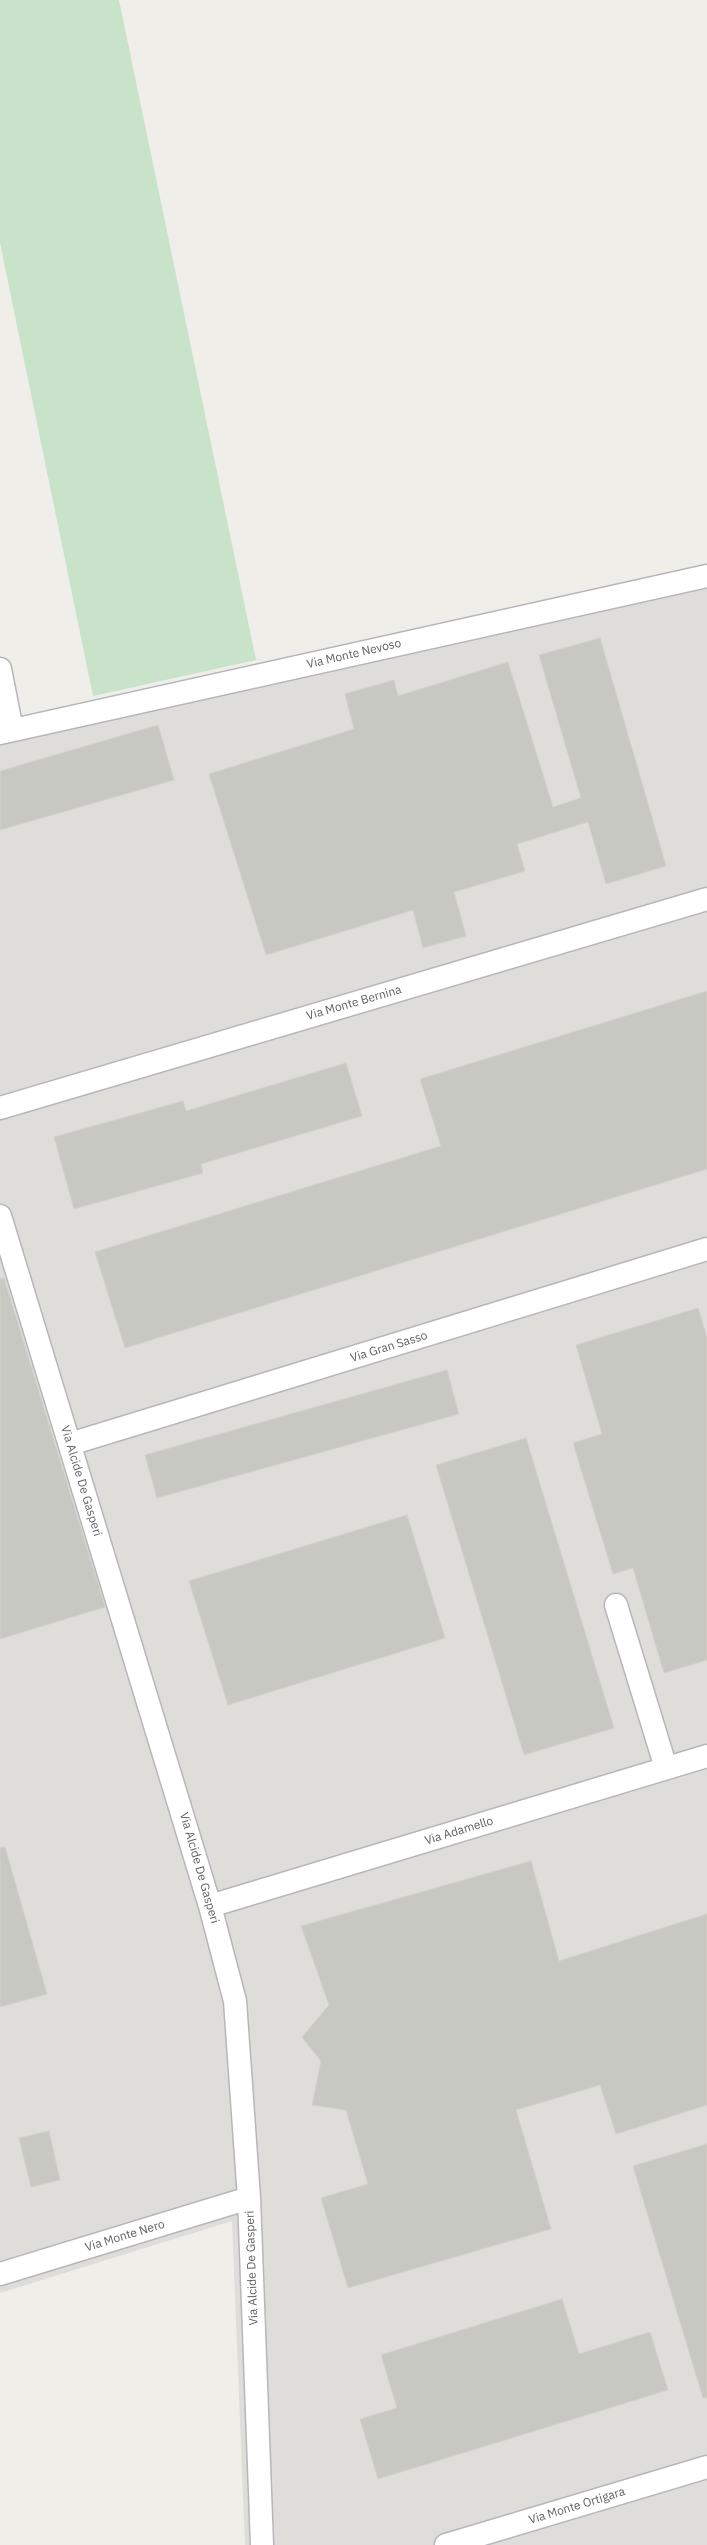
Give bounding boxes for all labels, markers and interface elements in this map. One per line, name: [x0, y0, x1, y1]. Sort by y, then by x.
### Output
street label: Via Monte Nevoso: [305, 636, 403, 672]
street label: Via Monte Bernina: [305, 983, 403, 1023]
street label: Via Gran Sasso: [349, 1328, 429, 1366]
street label: Via Alcide De Gasperi: [57, 1424, 105, 1538]
street label: Via Alcide De Gasperi: [176, 1811, 222, 1925]
street label: Via Adamello: [423, 1814, 495, 1848]
street label: Via Alcide De Gasperi: [243, 2210, 261, 2326]
street label: Via Monte Nero: [83, 2217, 167, 2255]
street label: Via Monte Ortigara: [527, 2484, 627, 2528]

